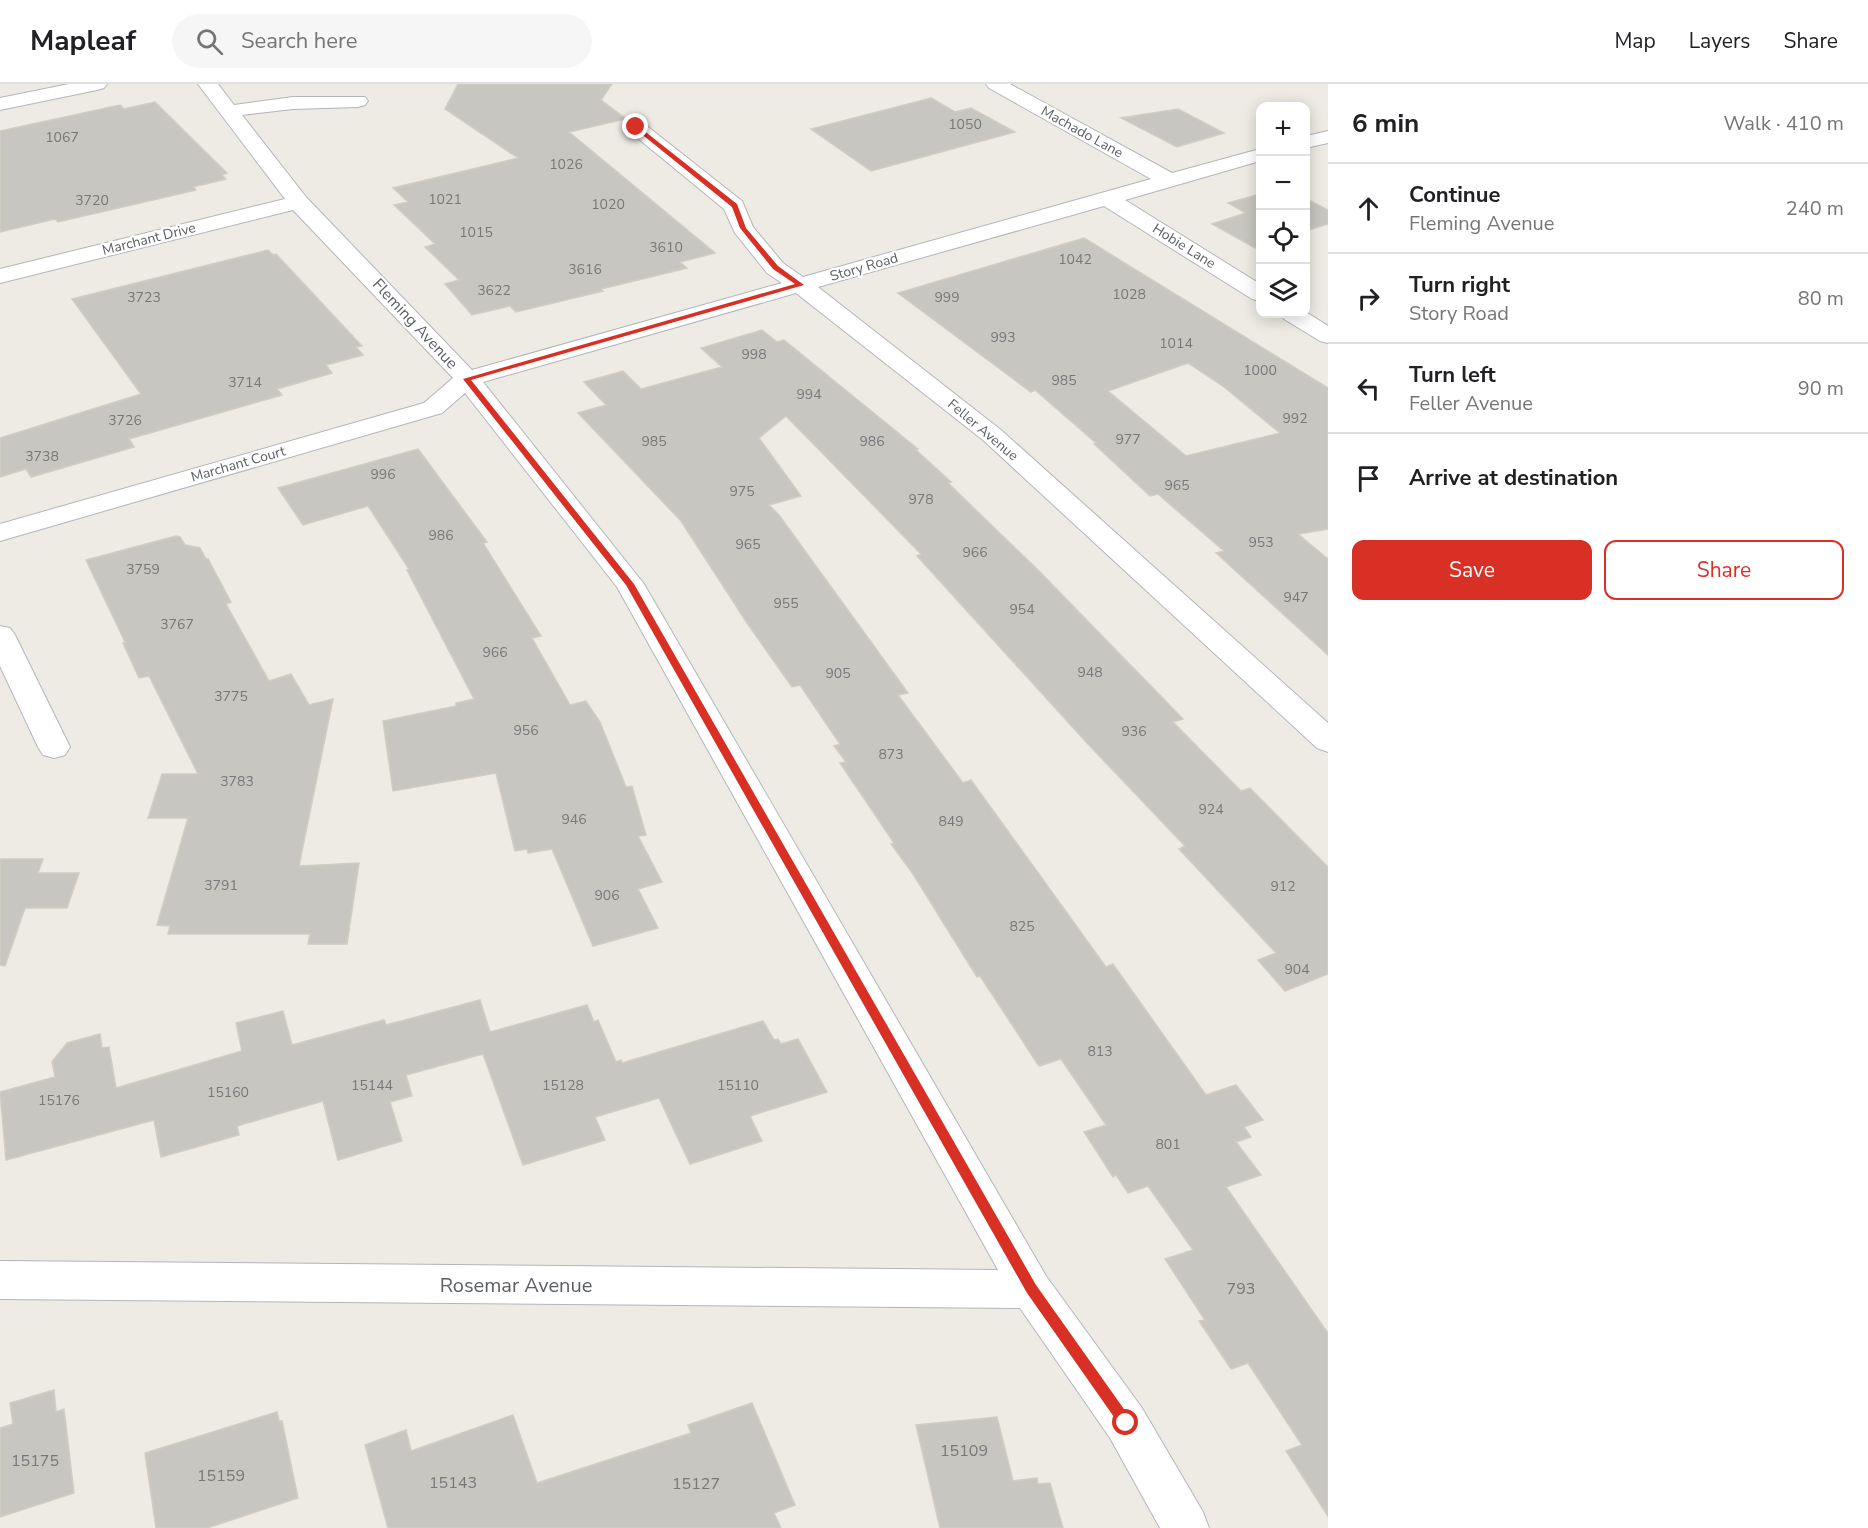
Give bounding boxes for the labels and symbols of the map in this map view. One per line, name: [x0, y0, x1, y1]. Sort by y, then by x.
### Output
street label: Machado Lane: [1038, 102, 1126, 162]
route end: [622, 113, 648, 139]
house number: 1050: [948, 115, 982, 134]
house number: 1067: [45, 128, 79, 147]
house number: 1026: [549, 155, 583, 174]
house number: 1021: [428, 190, 462, 209]
house number: 3720: [75, 191, 109, 210]
house number: 1020: [591, 195, 625, 214]
street label: Marchant Drive: [100, 218, 198, 260]
street label: Hobie Lane: [1149, 219, 1219, 273]
house number: 1015: [459, 223, 493, 242]
house number: 3610: [649, 238, 683, 257]
street label: Story Road: [828, 248, 900, 286]
house number: 1042: [1058, 250, 1092, 269]
house number: 3616: [568, 260, 602, 279]
street label: Fleming Avenue: [367, 274, 463, 374]
house number: 3622: [477, 281, 511, 300]
house number: 1028: [1112, 285, 1146, 304]
house number: 3723: [127, 288, 161, 307]
house number: 999: [934, 288, 960, 307]
house number: 993: [990, 328, 1016, 347]
house number: 1014: [1159, 334, 1193, 353]
house number: 998: [741, 345, 767, 364]
house number: 1000: [1243, 361, 1277, 380]
house number: 985: [1051, 371, 1077, 390]
house number: 3714: [228, 373, 262, 392]
house number: 994: [796, 385, 822, 404]
street label: Feller Avenue: [944, 395, 1022, 465]
house number: 992: [1282, 409, 1308, 428]
house number: 3726: [108, 411, 142, 430]
house number: 977: [1115, 430, 1141, 449]
house number: 985: [641, 432, 667, 451]
house number: 986: [859, 432, 885, 451]
street label: Marchant Court: [189, 441, 288, 487]
house number: 3738: [25, 447, 59, 466]
house number: 996: [370, 465, 396, 484]
house number: 965: [1164, 476, 1190, 495]
house number: 975: [729, 482, 755, 501]
house number: 978: [908, 490, 934, 509]
house number: 986: [428, 526, 454, 545]
house number: 953: [1248, 533, 1274, 552]
house number: 965: [735, 535, 761, 554]
house number: 966: [962, 543, 988, 562]
house number: 3759: [126, 560, 160, 579]
house number: 947: [1283, 588, 1309, 607]
house number: 955: [773, 594, 799, 613]
house number: 954: [1009, 600, 1035, 619]
house number: 3767: [160, 615, 194, 634]
house number: 966: [482, 643, 508, 662]
house number: 948: [1077, 663, 1103, 682]
house number: 905: [825, 664, 851, 683]
house number: 3775: [214, 687, 248, 706]
house number: 956: [513, 721, 539, 740]
house number: 936: [1121, 722, 1147, 741]
house number: 873: [878, 745, 904, 764]
house number: 3783: [220, 772, 254, 791]
house number: 924: [1198, 800, 1224, 819]
house number: 946: [561, 810, 587, 829]
house number: 849: [938, 812, 964, 831]
house number: 3791: [204, 876, 238, 895]
house number: 912: [1270, 877, 1296, 896]
house number: 906: [594, 886, 620, 905]
house number: 825: [1009, 917, 1035, 936]
house number: 904: [1284, 960, 1310, 979]
house number: 813: [1087, 1042, 1113, 1061]
house number: 15144: [351, 1076, 393, 1095]
house number: 15128: [542, 1076, 584, 1095]
house number: 15110: [717, 1076, 759, 1095]
house number: 15160: [207, 1083, 249, 1102]
house number: 15176: [38, 1091, 80, 1110]
house number: 801: [1155, 1135, 1181, 1154]
street label: Rosemar Avenue: [440, 1272, 592, 1299]
house number: 793: [1227, 1278, 1255, 1300]
route start: [1112, 1409, 1138, 1435]
house number: 15109: [940, 1440, 988, 1462]
house number: 15175: [11, 1450, 59, 1472]
house number: 15159: [197, 1465, 245, 1487]
house number: 15143: [429, 1472, 477, 1494]
house number: 15127: [672, 1473, 720, 1495]

